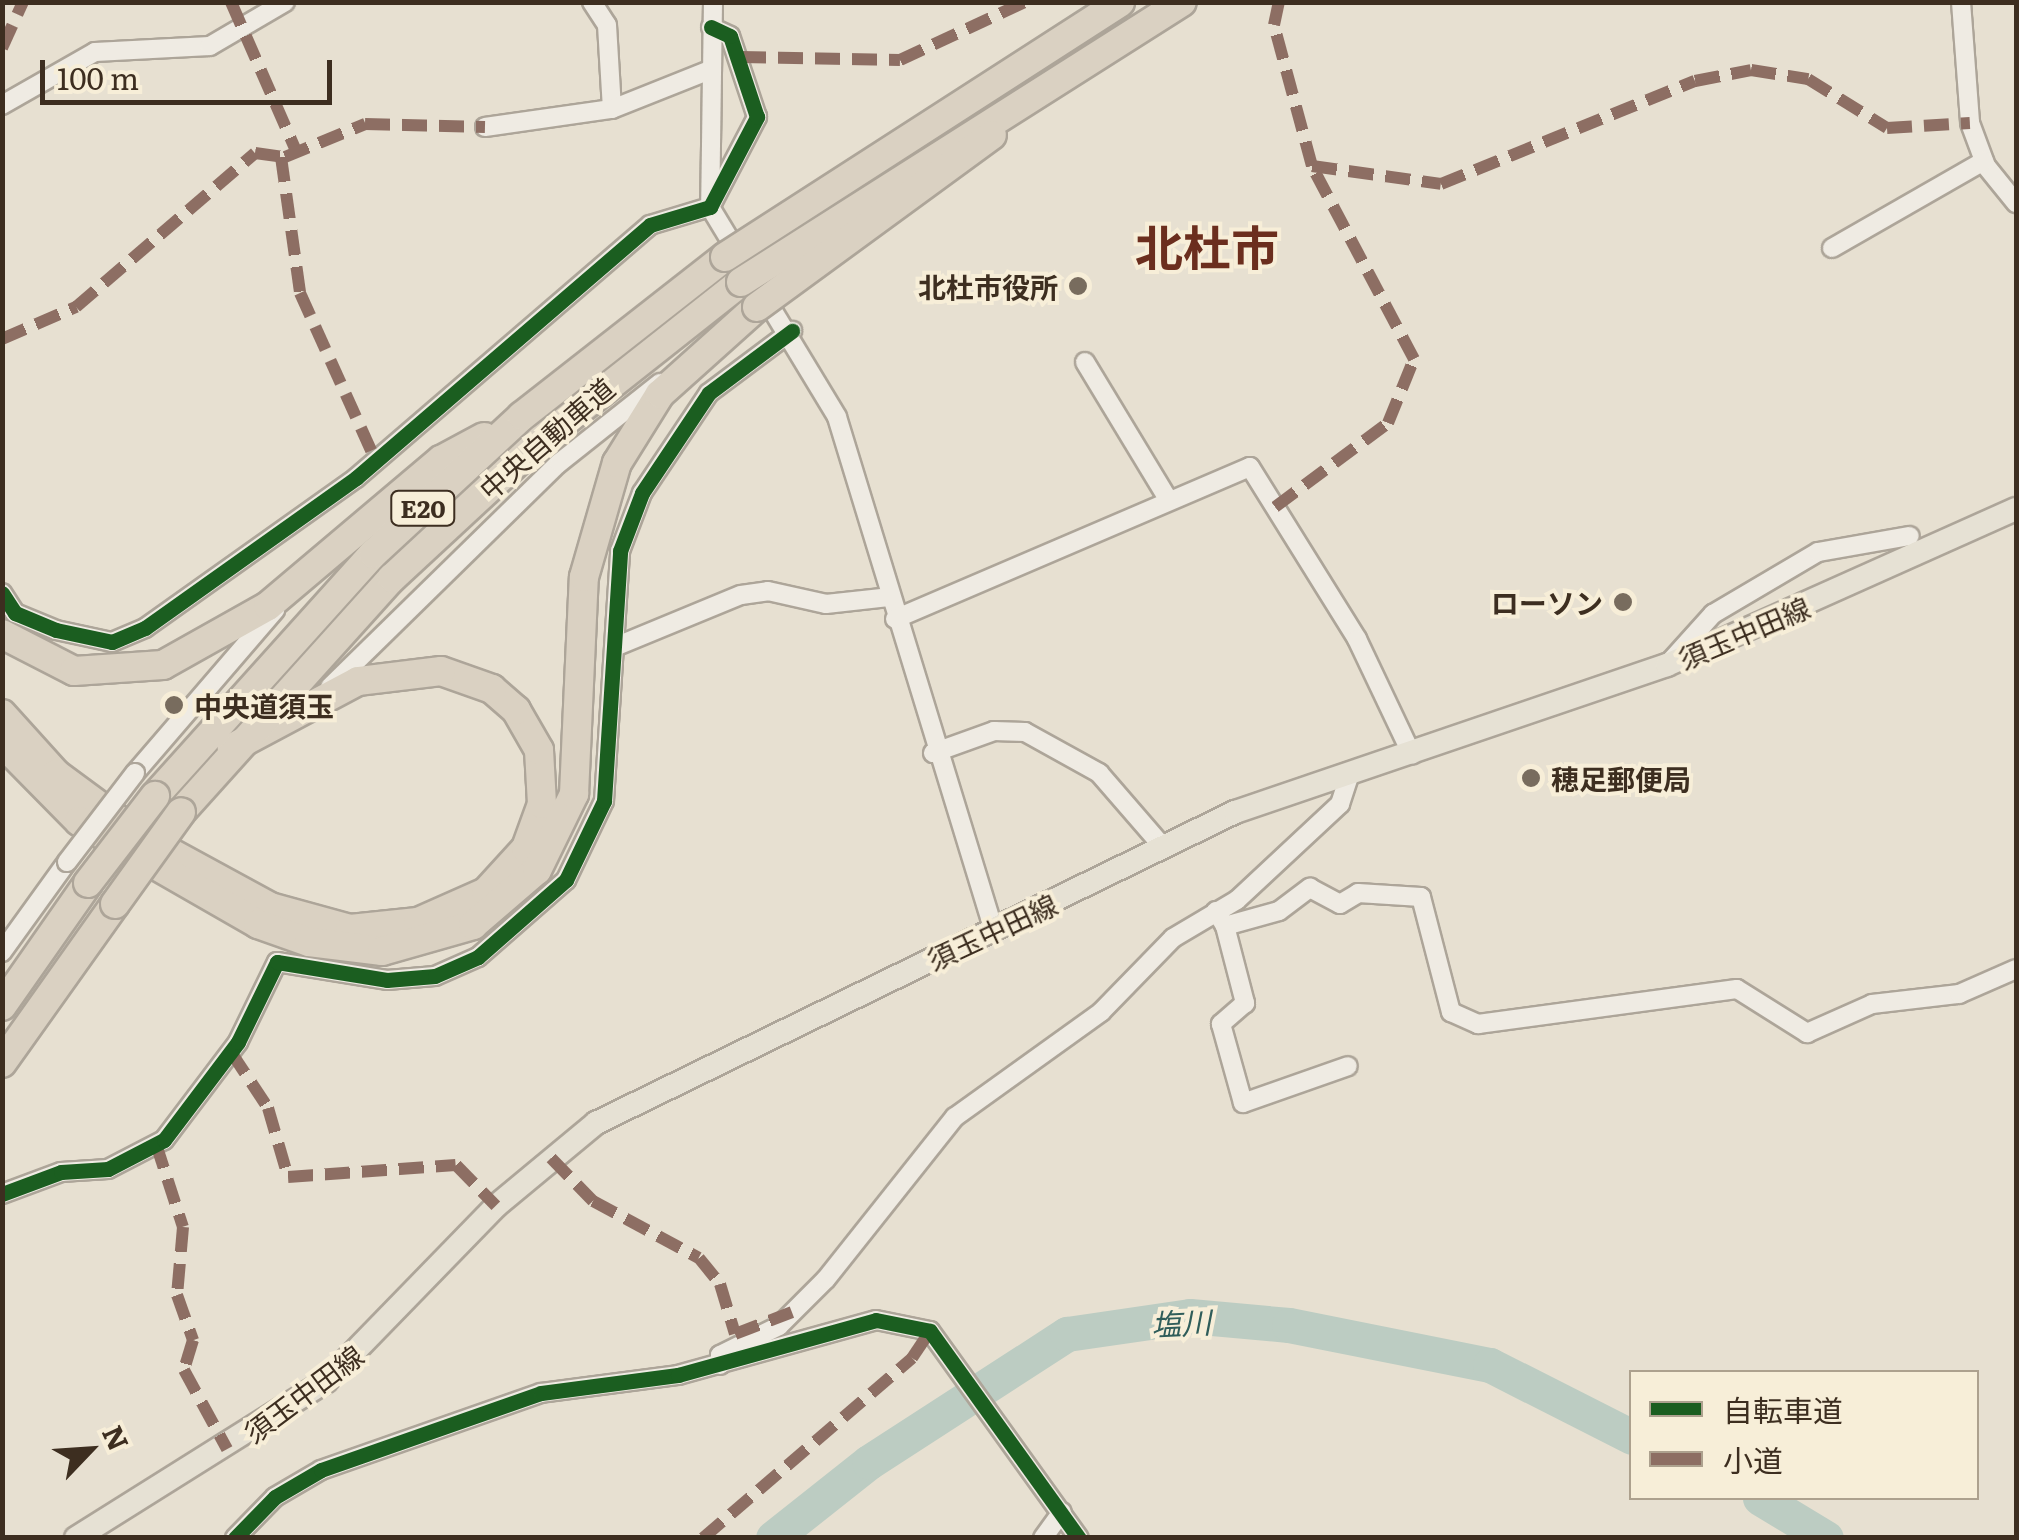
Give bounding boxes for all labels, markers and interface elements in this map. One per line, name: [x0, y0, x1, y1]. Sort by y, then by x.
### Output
scale bar: [45, 40, 338, 102]
text: 100 m: [57, 55, 139, 99]
district label: 北杜市: [1135, 217, 1279, 275]
place label: 北杜市役所: [918, 269, 1058, 303]
marker: 北杜市役所: [1067, 275, 1089, 297]
street label: 中央自動車道: [472, 370, 620, 506]
road number: E20: [388, 488, 458, 528]
place label: ローソン: [1491, 585, 1603, 619]
street label: 須玉中田線: [1673, 589, 1815, 675]
marker: ローソン: [1612, 591, 1634, 613]
place label: 中央道須玉: [194, 688, 334, 722]
marker: 中央道須玉: [163, 694, 185, 716]
place label: 穂足郵便局: [1551, 761, 1691, 795]
marker: 穂足郵便局: [1520, 767, 1542, 789]
street label: 須玉中田線: [921, 886, 1063, 976]
water label: 塩川: [1150, 1302, 1212, 1342]
street label: 須玉中田線: [237, 1337, 369, 1449]
legend: [1629, 1370, 1979, 1500]
text: 自転車道: [1723, 1387, 1843, 1431]
north arrow: [40, 1400, 140, 1500]
text: N: [93, 1418, 141, 1457]
text: 小道: [1723, 1437, 1783, 1481]

